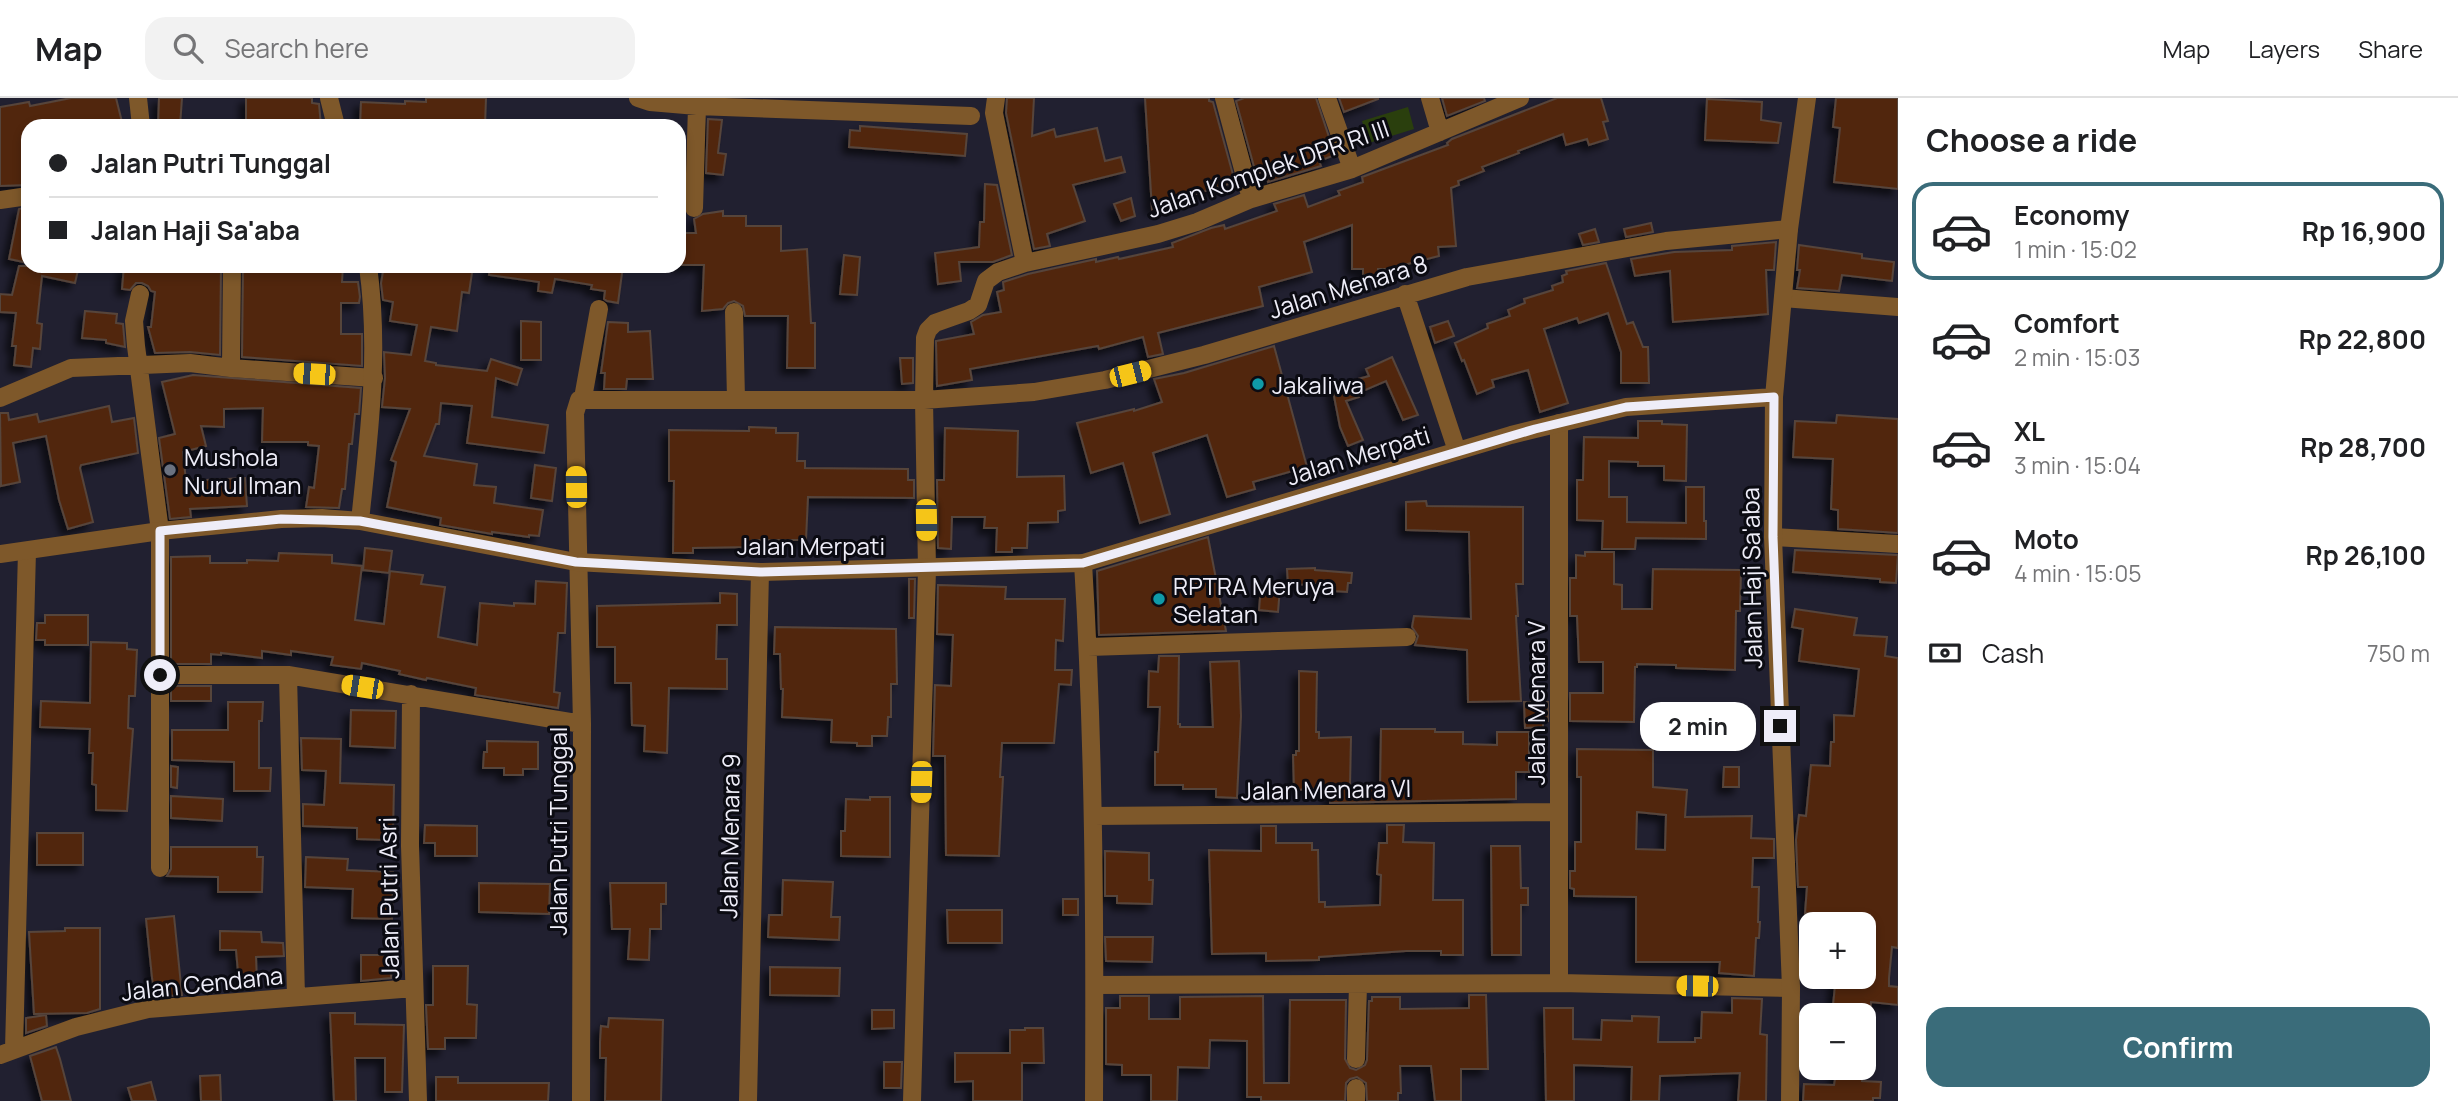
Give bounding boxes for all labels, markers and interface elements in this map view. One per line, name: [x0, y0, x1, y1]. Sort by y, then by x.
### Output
search box: [145, 17, 635, 80]
text: Map: [35, 26, 103, 71]
icon: search: [169, 29, 207, 67]
text: Search here: [225, 30, 369, 66]
text: Map: [2163, 32, 2210, 65]
text: Layers: [2248, 32, 2320, 65]
text: Share: [2358, 32, 2423, 65]
street label: Jalan Komplek DPR RI III: [1143, 111, 1393, 225]
text: Choose a ride: [1926, 118, 2137, 162]
text: Jalan Putri Tunggal: [91, 145, 331, 181]
text: Economy: [2014, 197, 2129, 233]
icon: car: [1930, 200, 1993, 263]
text: Jalan Haji Sa'aba: [91, 212, 300, 248]
text: Rp 16,900: [2302, 213, 2426, 249]
text: 1 min · 15:02: [2014, 233, 2137, 265]
street label: Jalan Menara 8: [1265, 246, 1431, 326]
text: Comfort: [2014, 305, 2120, 341]
icon: car: [1930, 308, 1993, 371]
text: Rp 22,800: [2299, 321, 2426, 357]
text: 2 min · 15:03: [2014, 341, 2141, 373]
car: [1108, 359, 1153, 389]
car: [293, 362, 336, 386]
place label: Jakaliwa: [1272, 368, 1364, 401]
marker: Jakaliwa: [1250, 376, 1266, 392]
text: XL: [2014, 413, 2045, 449]
icon: car: [1930, 416, 1993, 479]
street label: Jalan Merpati: [1282, 418, 1434, 492]
text: Rp 28,700: [2300, 429, 2426, 465]
place label: Mushola Nurul Iman: [184, 440, 302, 501]
text: 3 min · 15:04: [2014, 449, 2141, 481]
marker: Mushola Nurul Iman: [162, 462, 178, 478]
car: [566, 466, 587, 508]
street label: Jalan Haji Sa'aba: [1733, 487, 1769, 669]
car: [916, 499, 937, 541]
text: Moto: [2014, 521, 2079, 557]
icon: car: [1930, 524, 1993, 587]
street label: Jalan Merpati: [737, 529, 885, 562]
text: Rp 26,100: [2306, 537, 2426, 573]
text: 4 min · 15:05: [2014, 557, 2142, 589]
place label: RPTRA Meruya Selatan: [1173, 569, 1335, 630]
marker: RPTRA Meruya Selatan: [1151, 591, 1167, 607]
street label: Jalan Menara V: [1519, 620, 1552, 785]
icon: cash: [1926, 634, 1964, 672]
text: Cash: [1982, 635, 2044, 671]
text: 750 m: [2367, 637, 2430, 669]
route start: [144, 659, 176, 691]
car: [340, 673, 385, 701]
callout: 2 min: [1640, 702, 1756, 750]
text: 2 min: [1668, 710, 1728, 742]
route end: [1764, 710, 1796, 742]
street label: Jalan Putri Tunggal: [541, 727, 574, 935]
street label: Jalan Menara 9: [711, 753, 747, 919]
car: [910, 761, 933, 803]
street label: Jalan Menara VI: [1241, 771, 1411, 807]
street label: Jalan Putri Asri: [370, 817, 406, 979]
map controls: [1799, 912, 1876, 1080]
button: +: [1799, 912, 1876, 989]
street label: Jalan Cendana: [119, 958, 285, 1008]
car: [1676, 975, 1719, 997]
button: −: [1799, 1003, 1876, 1080]
button: Confirm: [1926, 1007, 2430, 1087]

